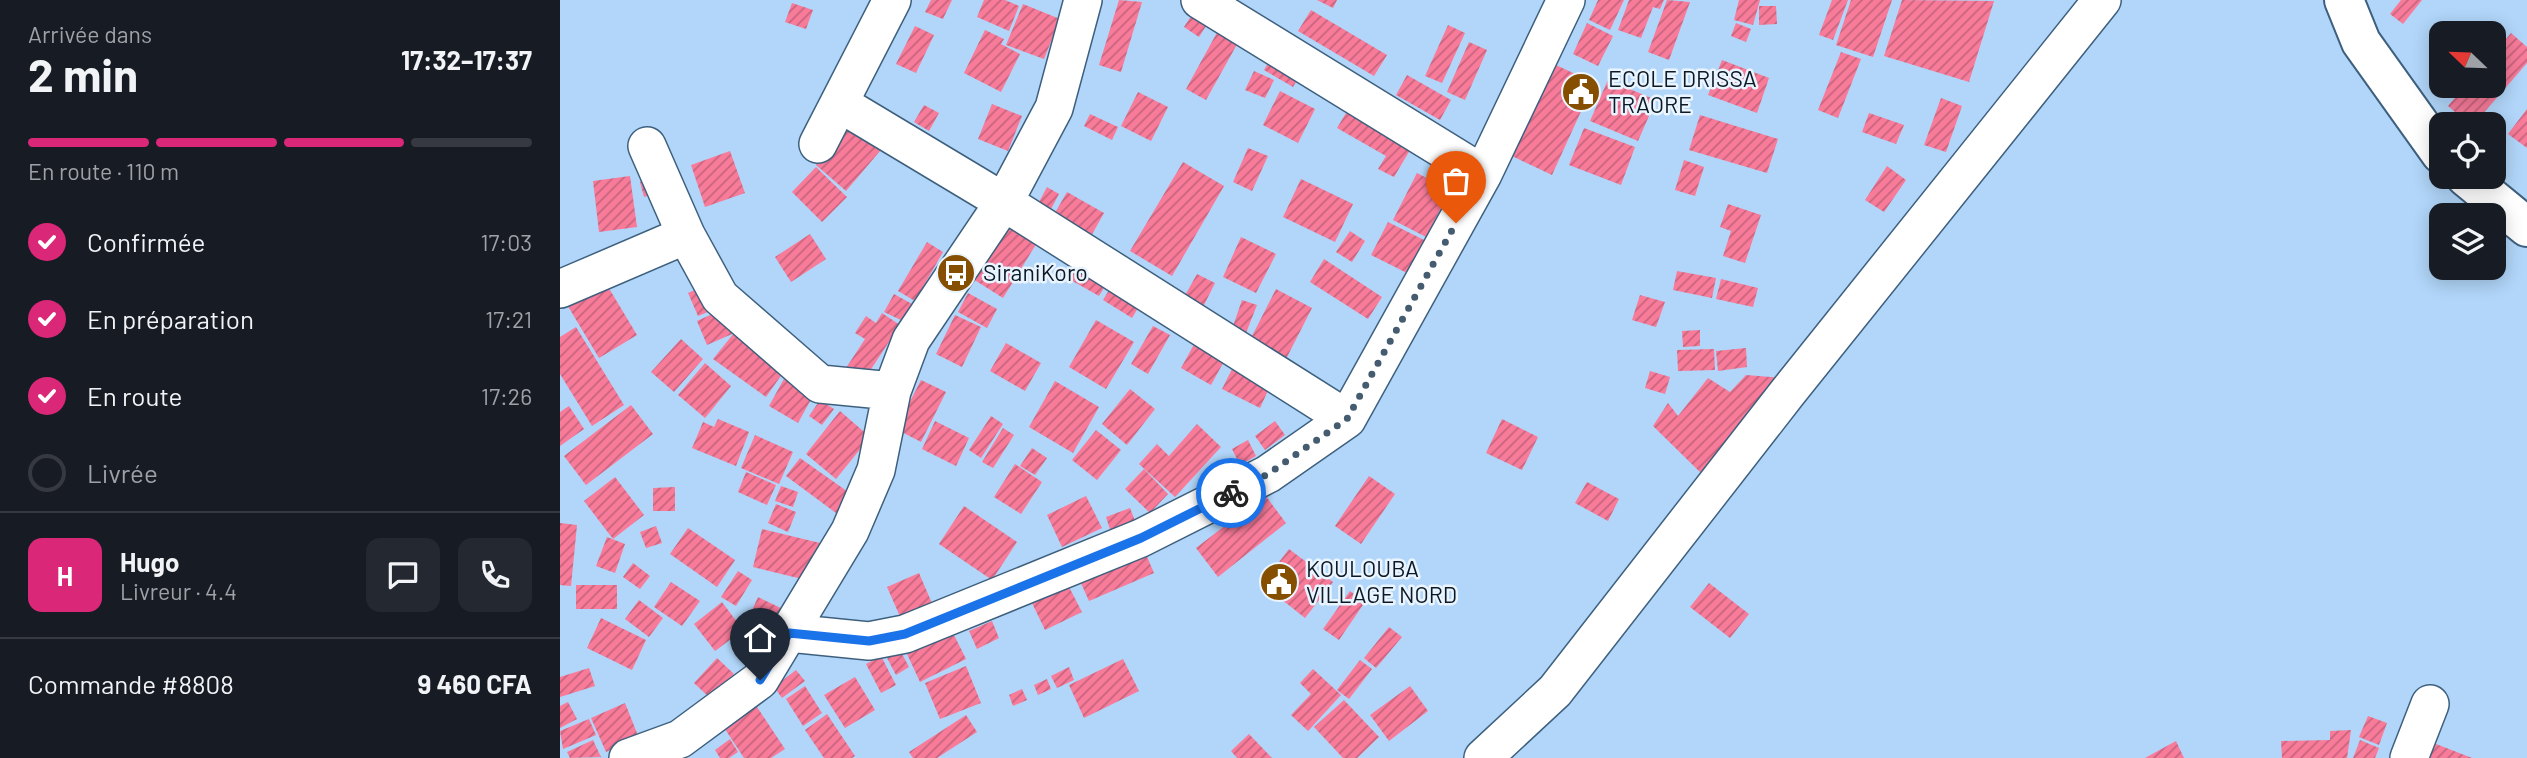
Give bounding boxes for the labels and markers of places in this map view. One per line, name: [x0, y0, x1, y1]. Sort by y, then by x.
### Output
place label: ECOLE DRISSA TRAORE: [1608, 64, 1757, 118]
public building icon: ECOLE DRISSA TRAORE: [1560, 71, 1602, 113]
pin: [1426, 151, 1486, 223]
bus stop icon: SiraniKoro: [935, 252, 977, 294]
place label: SiraniKoro: [983, 258, 1088, 286]
place label: KOULOUBA VILLAGE NORD: [1306, 554, 1457, 608]
public building icon: KOULOUBA VILLAGE NORD: [1258, 561, 1300, 603]
pin: [730, 608, 790, 680]

